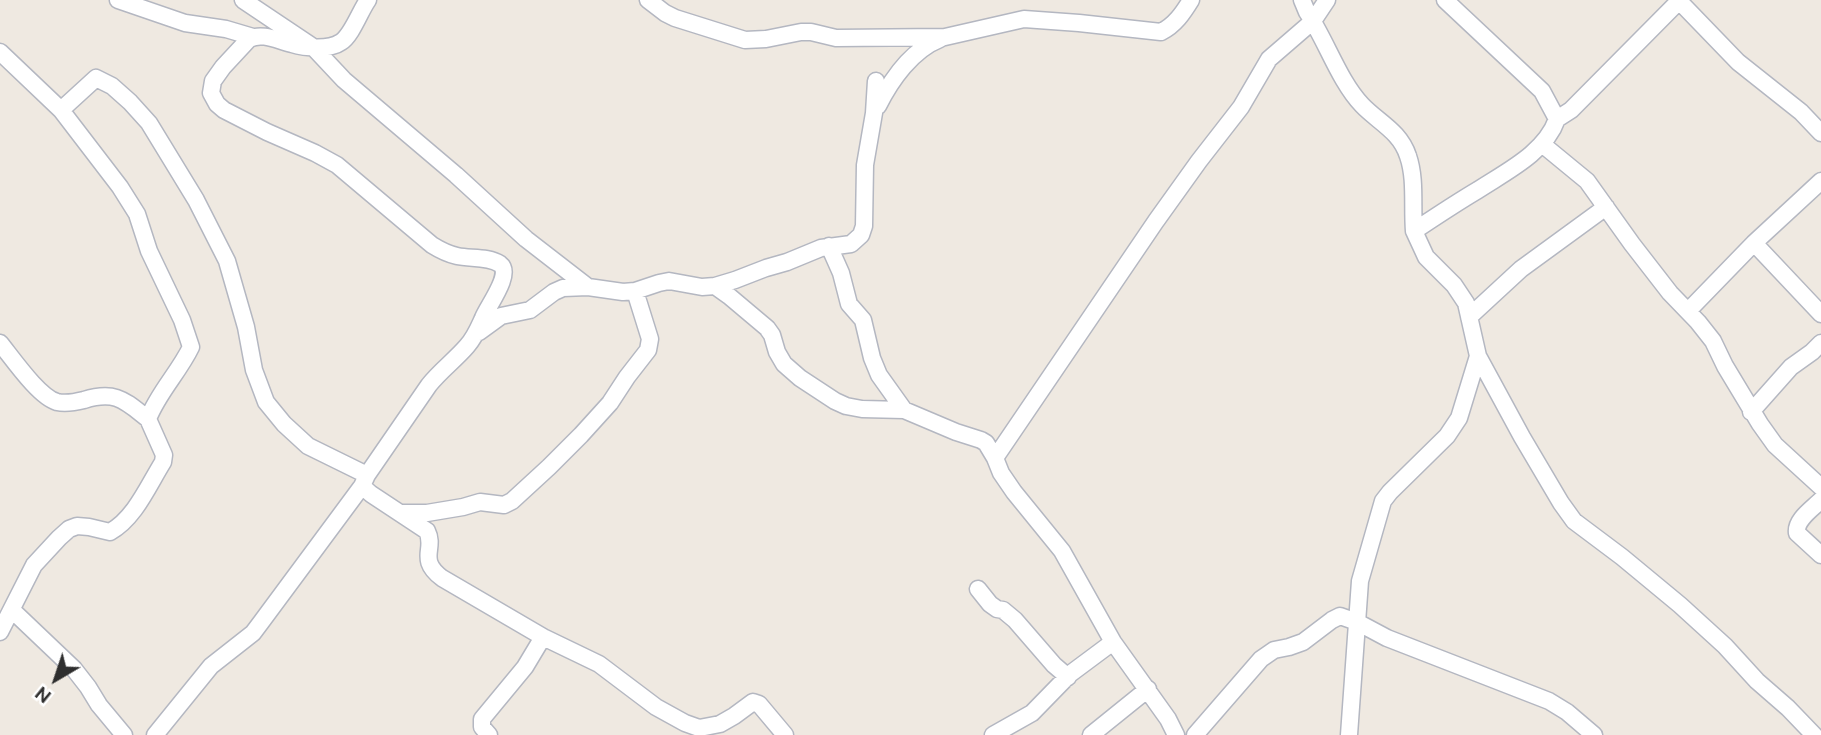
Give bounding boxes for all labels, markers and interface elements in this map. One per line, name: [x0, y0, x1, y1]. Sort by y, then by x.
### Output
north arrow: [21, 644, 91, 714]
text: N: [30, 682, 55, 708]

